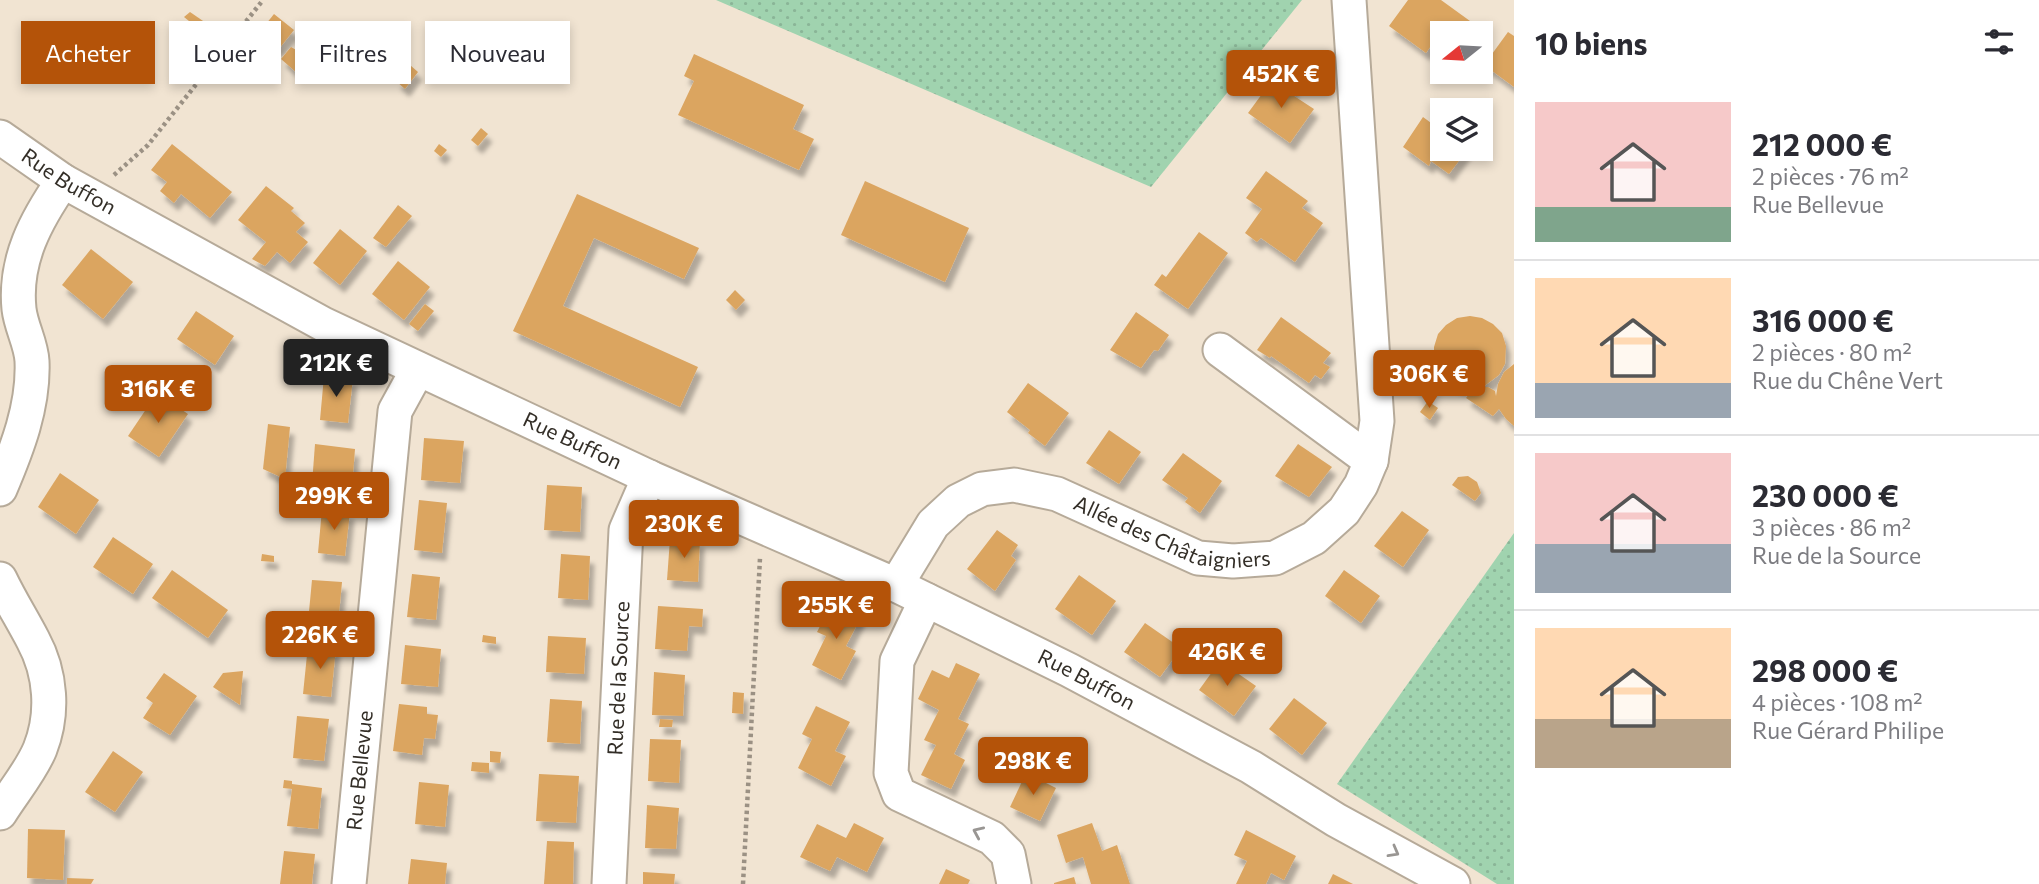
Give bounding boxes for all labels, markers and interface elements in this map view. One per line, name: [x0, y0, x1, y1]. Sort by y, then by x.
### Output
chip: Acheter: [21, 21, 155, 84]
chip: Louer: [169, 21, 281, 84]
chip: Filtres: [295, 21, 411, 84]
chip: Nouveau: [425, 21, 570, 84]
north arrow: [1430, 21, 1493, 84]
map controls: [1430, 21, 1493, 161]
icon: filters: [1980, 23, 2018, 61]
text: 10 biens: [1535, 24, 1648, 61]
pin: 452K €: [1224, 50, 1338, 110]
text: 452K €: [1242, 59, 1320, 87]
button: layers: [1430, 98, 1493, 161]
text: 212 000 €: [1752, 125, 1892, 162]
icon: home: [1591, 130, 1675, 214]
street label: Rue Buffon: [17, 142, 121, 219]
text: 2 pièces · 76 m²: [1752, 162, 1909, 190]
text: Rue Bellevue: [1752, 190, 1884, 218]
text: 316 000 €: [1752, 301, 1894, 338]
icon: home: [1591, 306, 1675, 390]
text: 2 pièces · 80 m²: [1752, 338, 1912, 366]
pin: 212K €: [279, 340, 393, 399]
text: 212K €: [299, 348, 373, 376]
pin: 306K €: [1372, 350, 1486, 410]
text: 306K €: [1389, 359, 1469, 387]
pin: 316K €: [101, 366, 215, 425]
text: Rue du Chêne Vert: [1752, 366, 1943, 394]
text: 316K €: [121, 374, 195, 402]
street label: Rue Buffon: [520, 406, 626, 474]
pin: 299K €: [277, 472, 391, 532]
text: 230 000 €: [1752, 476, 1899, 513]
text: 299K €: [295, 481, 373, 509]
icon: home: [1591, 481, 1675, 565]
street label: Allée des Châtaigniers: [1070, 489, 1271, 572]
pin: 230K €: [627, 500, 741, 560]
text: 230K €: [645, 509, 723, 537]
text: 3 pièces · 86 m²: [1752, 513, 1911, 541]
text: Rue de la Source: [1752, 541, 1921, 569]
pin: 255K €: [779, 582, 893, 641]
text: 255K €: [798, 590, 874, 618]
street label: Rue de la Source: [601, 600, 634, 756]
pin: 226K €: [263, 612, 377, 671]
text: 226K €: [282, 620, 358, 648]
pin: 426K €: [1170, 628, 1284, 688]
text: 426K €: [1188, 637, 1266, 665]
street label: Rue Buffon: [1034, 643, 1140, 714]
text: 298 000 €: [1752, 651, 1898, 688]
icon: home: [1591, 656, 1675, 740]
text: 4 pièces · 108 m²: [1752, 688, 1923, 716]
street label: Rue Bellevue: [340, 709, 377, 832]
text: Rue Gérard Philipe: [1752, 716, 1944, 744]
pin: 298K €: [976, 738, 1090, 797]
text: 298K €: [994, 746, 1072, 774]
one-way arrow: [973, 826, 985, 840]
one-way arrow: [1387, 844, 1399, 857]

